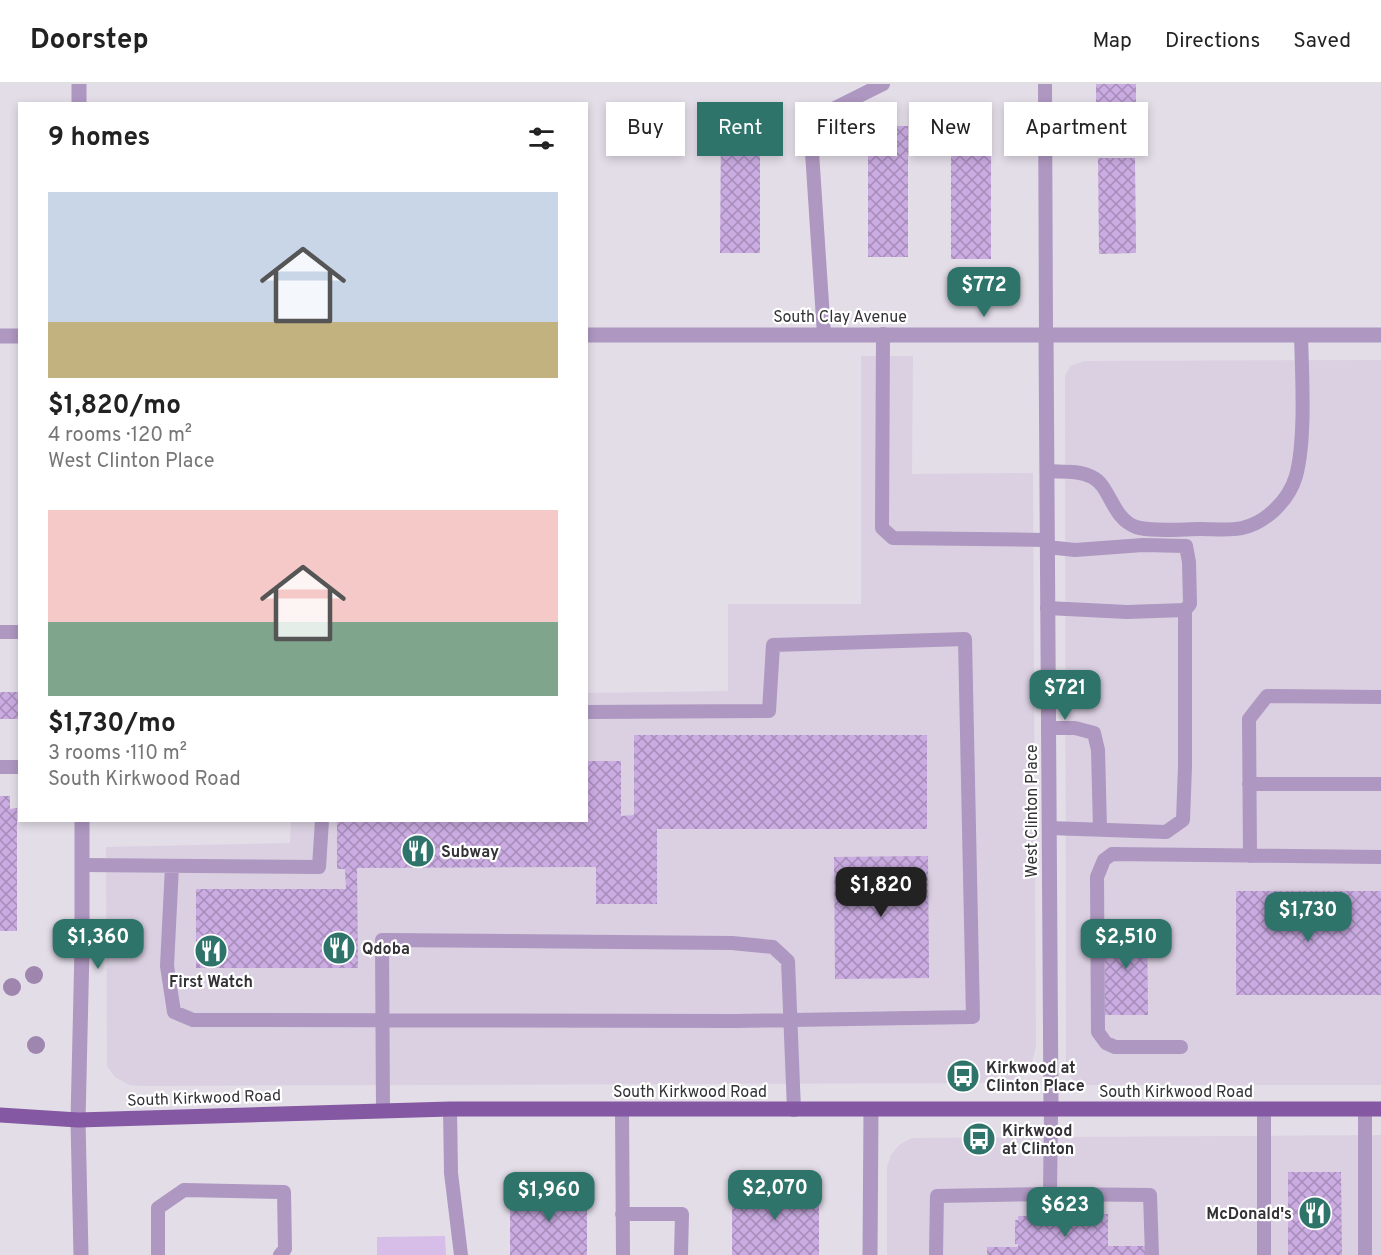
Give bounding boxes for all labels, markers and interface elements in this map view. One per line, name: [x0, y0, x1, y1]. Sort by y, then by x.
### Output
text: Doorstep: [30, 23, 149, 59]
text: Map: [1092, 28, 1132, 55]
text: Directions: [1165, 28, 1260, 55]
text: Saved: [1293, 28, 1351, 55]
chip: Buy: [606, 102, 685, 156]
chip: Rent: [697, 102, 783, 156]
chip: Filters: [795, 102, 897, 156]
chip: New: [909, 102, 992, 156]
chip: Apartment: [1004, 102, 1148, 156]
text: 9 homes: [48, 122, 150, 155]
icon: filters: [525, 122, 558, 155]
icon: home: [249, 231, 357, 339]
pin: $772: [948, 267, 1020, 318]
text: $772: [961, 273, 1007, 299]
street label: South Clay Avenue: [773, 308, 907, 328]
text: $1,820/mo: [48, 390, 181, 423]
text: 4 rooms · 120 m²: [48, 423, 192, 449]
text: West Clinton Place: [48, 449, 215, 475]
icon: home: [249, 549, 357, 657]
pin: $721: [1029, 670, 1101, 721]
text: $721: [1044, 676, 1086, 702]
text: $1,730/mo: [48, 708, 176, 741]
text: 3 rooms · 110 m²: [48, 741, 187, 767]
street label: West Clinton Place: [1023, 744, 1043, 878]
text: South Kirkwood Road: [48, 767, 241, 793]
restaurant icon: Subway: [400, 833, 436, 869]
place label: Subway: [441, 843, 499, 863]
pin: $1,820: [832, 867, 930, 918]
text: $1,820: [850, 873, 912, 899]
pin: $1,730: [1259, 892, 1357, 943]
text: $1,730: [1279, 898, 1337, 924]
pin: $1,360: [49, 919, 147, 970]
pin: $2,510: [1077, 919, 1175, 970]
text: $1,360: [67, 925, 129, 951]
text: $2,510: [1095, 925, 1157, 951]
restaurant icon: Qdoba: [321, 930, 357, 966]
restaurant icon: First Watch: [193, 933, 229, 969]
place label: Qdoba: [362, 940, 410, 960]
place label: First Watch: [169, 973, 253, 993]
bus stop icon: Kirkwood at Clinton Place: [945, 1058, 981, 1094]
place label: Kirkwood at Clinton Place: [986, 1059, 1085, 1097]
street label: South Kirkwood Road: [613, 1083, 767, 1103]
street label: South Kirkwood Road: [1099, 1083, 1253, 1103]
street label: South Kirkwood Road: [127, 1086, 281, 1112]
bus stop icon: Kirkwood at Clinton: [961, 1121, 997, 1157]
place label: Kirkwood at Clinton: [1002, 1122, 1074, 1160]
pin: $2,070: [726, 1170, 824, 1221]
pin: $1,960: [500, 1172, 598, 1223]
text: $2,070: [742, 1176, 808, 1202]
text: $1,960: [518, 1178, 580, 1204]
pin: $623: [1029, 1187, 1101, 1238]
text: $623: [1041, 1193, 1089, 1219]
restaurant icon: McDonald's: [1297, 1195, 1333, 1231]
place label: McDonald's: [1206, 1205, 1292, 1225]

